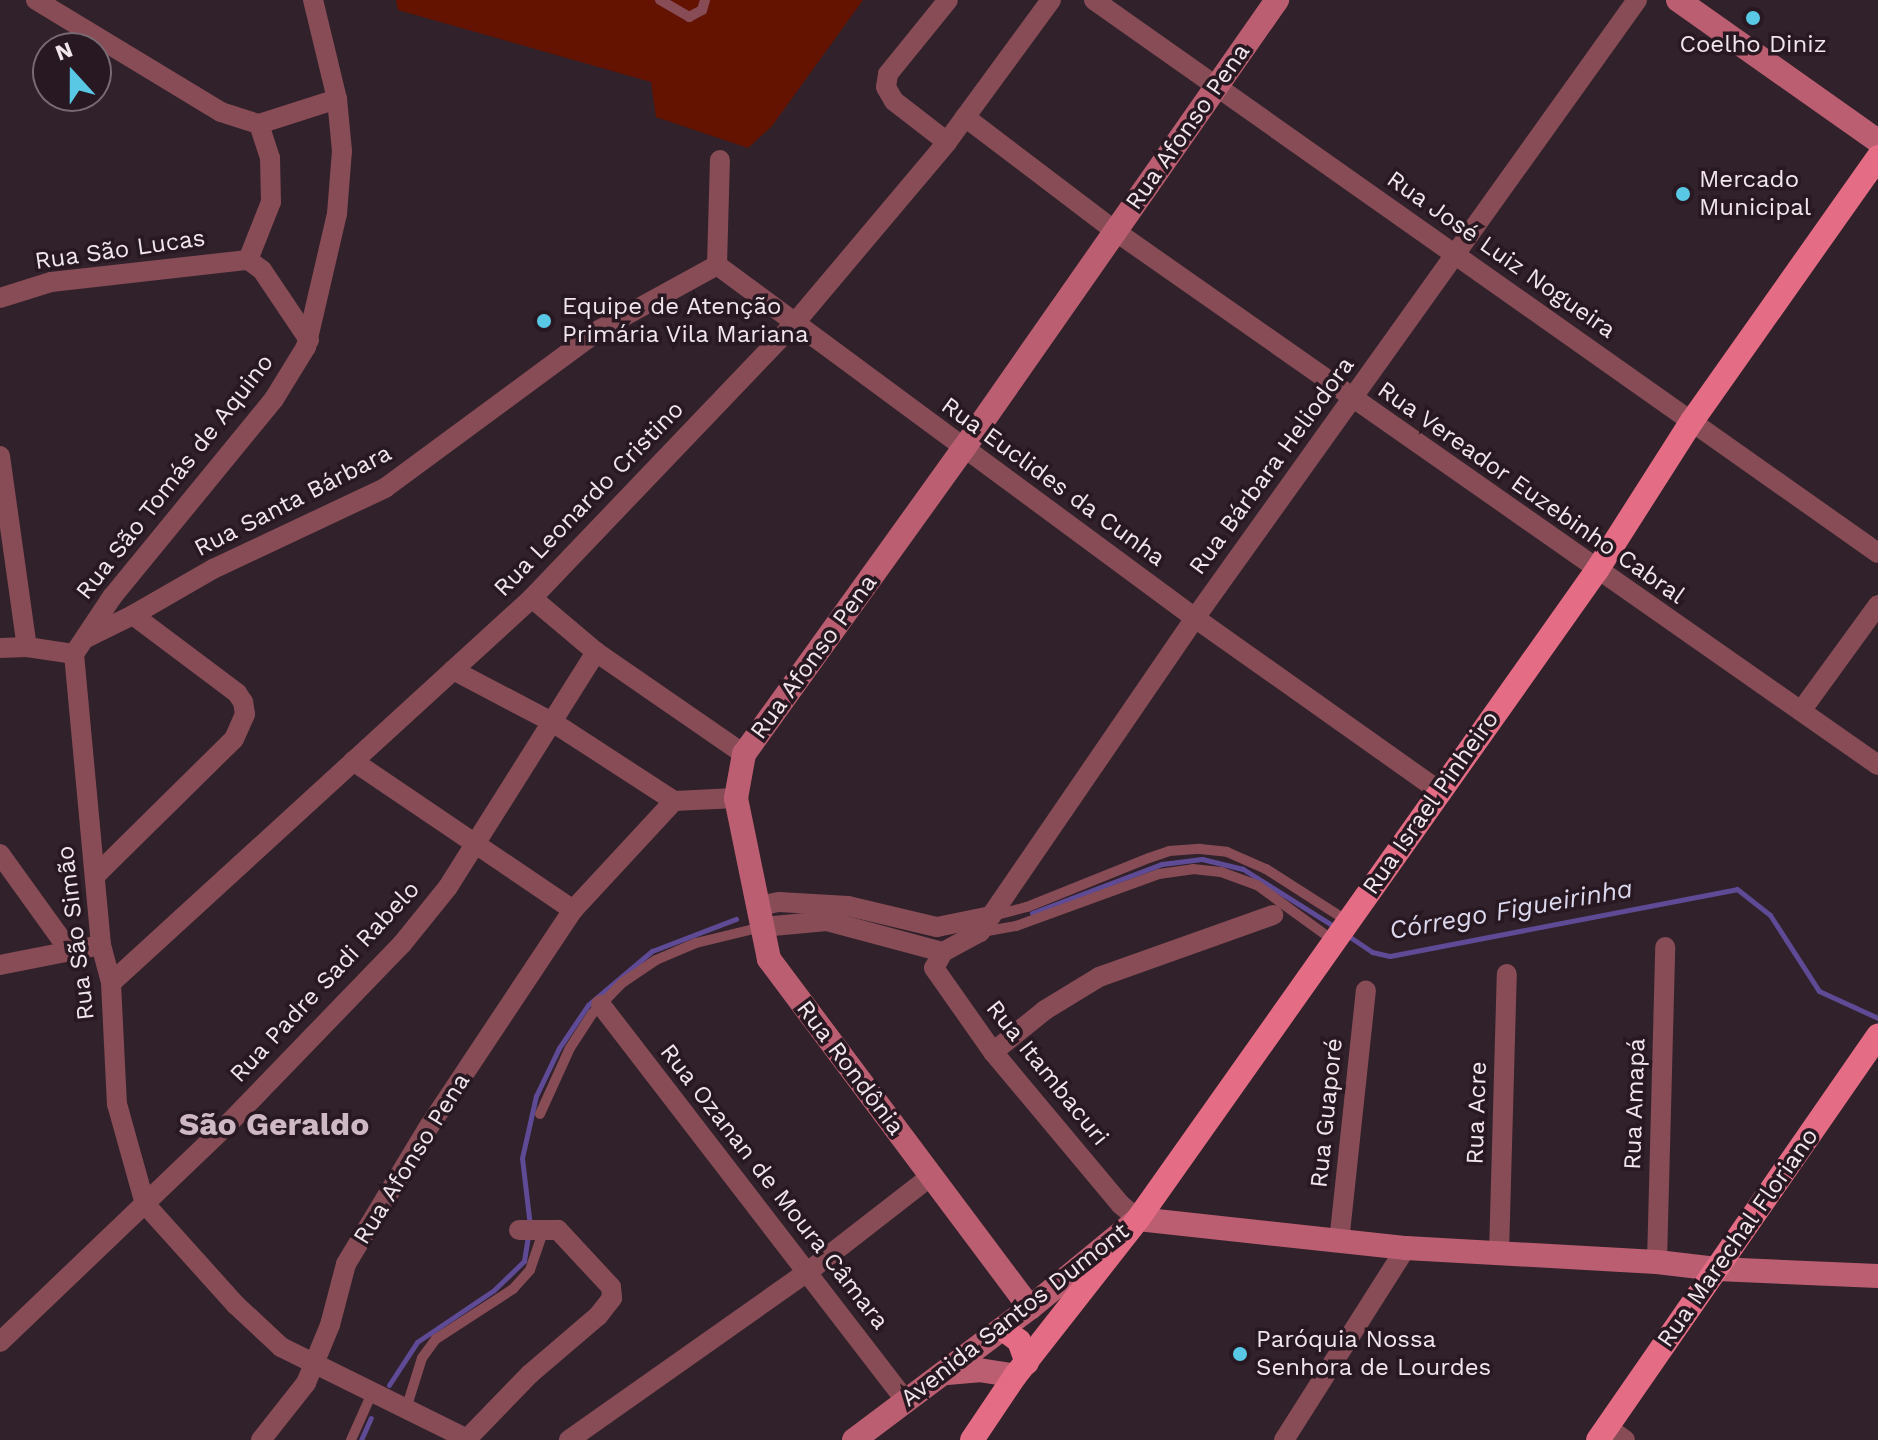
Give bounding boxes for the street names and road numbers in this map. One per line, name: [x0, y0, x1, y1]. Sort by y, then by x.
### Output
street label: Rua Afonso Pena: [1119, 38, 1257, 216]
street label: Rua José Luiz Nogueira: [1381, 165, 1621, 345]
street label: Rua São Lucas: [33, 224, 207, 276]
street label: Rua São Tomás de Aquino: [70, 348, 280, 606]
street label: Rua Bárbara Heliodora: [1183, 351, 1361, 581]
street label: Rua Vereador Euzebinho Cabral: [1371, 375, 1691, 611]
street label: Rua Euclides da Cunha: [935, 391, 1171, 573]
street label: Rua Leonardo Cristino: [488, 395, 690, 603]
street label: Rua Santa Bárbara: [189, 439, 397, 563]
street label: Rua Afonso Pena: [744, 569, 884, 745]
street label: Rua Israel Pinheiro: [1356, 705, 1506, 901]
street label: Rua São Simão: [51, 844, 101, 1022]
street label: Rua Padre Sadi Rabelo: [224, 875, 426, 1089]
street label: Rua Itambacuri: [980, 994, 1114, 1152]
street label: Rua Rondônia: [790, 995, 910, 1141]
street label: Rua Guaporé: [1305, 1037, 1349, 1189]
street label: Rua Amapá: [1618, 1037, 1652, 1171]
street label: Rua Ozanan de Moura Câmara: [653, 1038, 895, 1336]
street label: Rua Acre: [1461, 1060, 1493, 1166]
street label: Rua Afonso Pena: [347, 1067, 477, 1251]
street label: Rua Marechal Floriano: [1651, 1122, 1825, 1354]
street label: Avenida Santos Dumont: [895, 1217, 1135, 1413]

